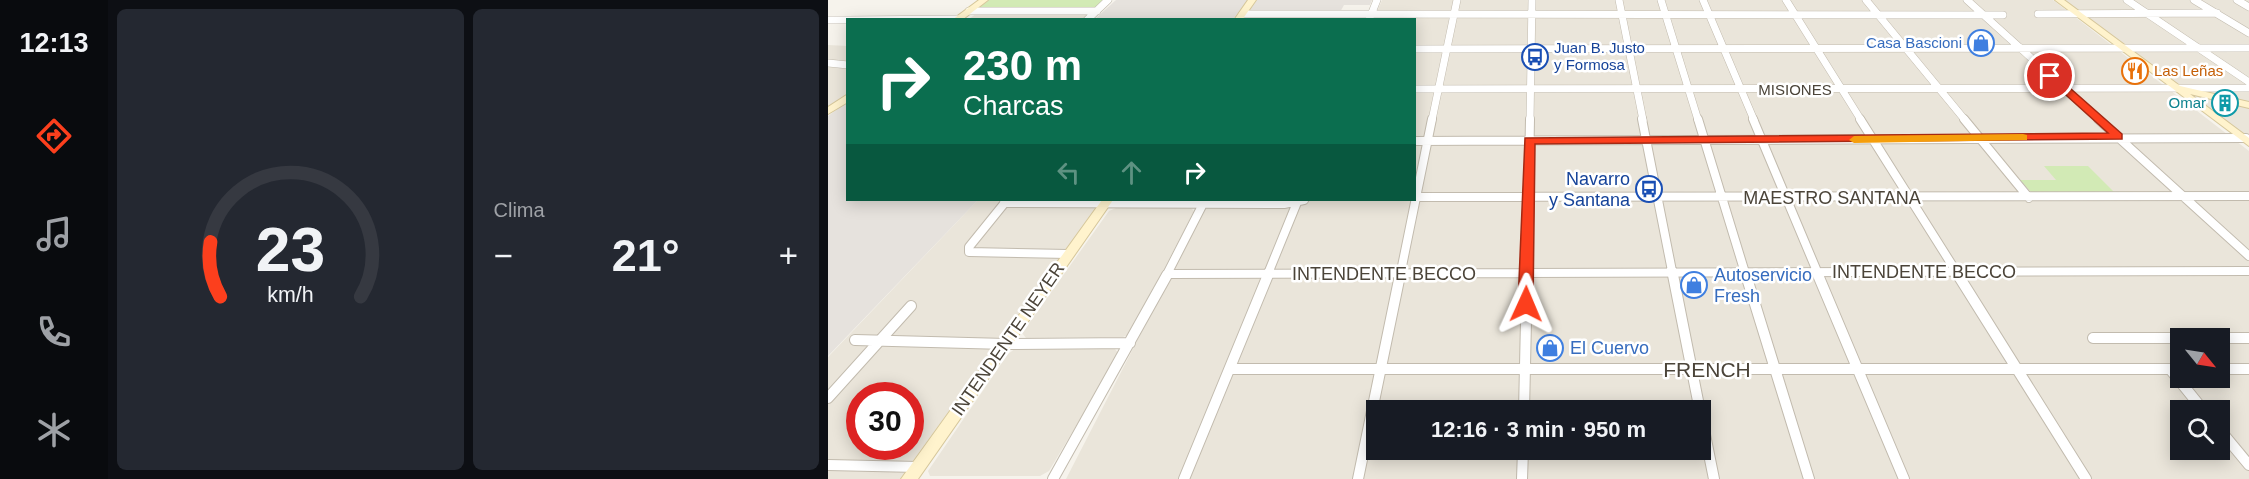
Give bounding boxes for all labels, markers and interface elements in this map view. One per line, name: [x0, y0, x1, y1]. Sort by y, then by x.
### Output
text: 12:13: [19, 28, 89, 58]
shop icon: Casa Bascioni: [1966, 28, 1996, 58]
place label: Casa Bascioni: [1866, 34, 1962, 51]
place label: Juan B. Justo y Formosa: [1554, 39, 1645, 73]
icon: right: [864, 42, 942, 120]
text: 230 m: [963, 42, 1082, 89]
bus stop icon: Juan B. Justo y Formosa: [1520, 42, 1550, 72]
pin: [2024, 50, 2075, 101]
restaurant icon: Las Leñas: [2120, 56, 2150, 86]
icon: arrive: [2033, 59, 2066, 92]
place label: Las Leñas: [2154, 62, 2223, 79]
street label: MISIONES: [1758, 81, 1832, 98]
building icon: Omar: [2210, 88, 2240, 118]
text: Charcas: [963, 91, 1064, 121]
place label: Omar: [2169, 94, 2206, 111]
icon: directions: [33, 115, 75, 157]
icon: left: [1052, 156, 1085, 189]
icon: ahead: [1115, 156, 1148, 189]
icon: right: [1178, 156, 1211, 189]
place label: Navarro y Santana: [1549, 169, 1631, 210]
bus stop icon: Navarro y Santana: [1634, 174, 1664, 204]
street label: MAESTRO SANTANA: [1743, 188, 1921, 208]
text: Clima: [494, 199, 545, 221]
icon: music: [33, 213, 75, 255]
text: 23: [256, 215, 325, 284]
text: 21°: [612, 230, 680, 281]
text: −: [494, 237, 513, 274]
text: +: [779, 237, 798, 274]
street label: INTENDENTE NEYER: [948, 259, 1068, 419]
street label: INTENDENTE BECCO: [1832, 262, 2016, 282]
street label: INTENDENTE BECCO: [1292, 264, 1476, 284]
place label: Autoservicio Fresh: [1714, 265, 1812, 306]
shop icon: Autoservicio Fresh: [1679, 270, 1709, 300]
position arrow: [1494, 272, 1558, 336]
text: km/h: [267, 283, 313, 307]
icon: phone: [33, 311, 75, 353]
north arrow: [2170, 328, 2230, 388]
map controls: [2170, 328, 2230, 460]
shop icon: El Cuervo: [1535, 333, 1565, 363]
place label: El Cuervo: [1570, 338, 1649, 358]
street label: FRENCH: [1663, 358, 1751, 381]
speed limit sign: 30: [846, 382, 924, 460]
button: search: [2170, 400, 2230, 460]
icon: climate: [33, 409, 75, 451]
text: 12:16 · 3 min · 950 m: [1431, 417, 1646, 442]

